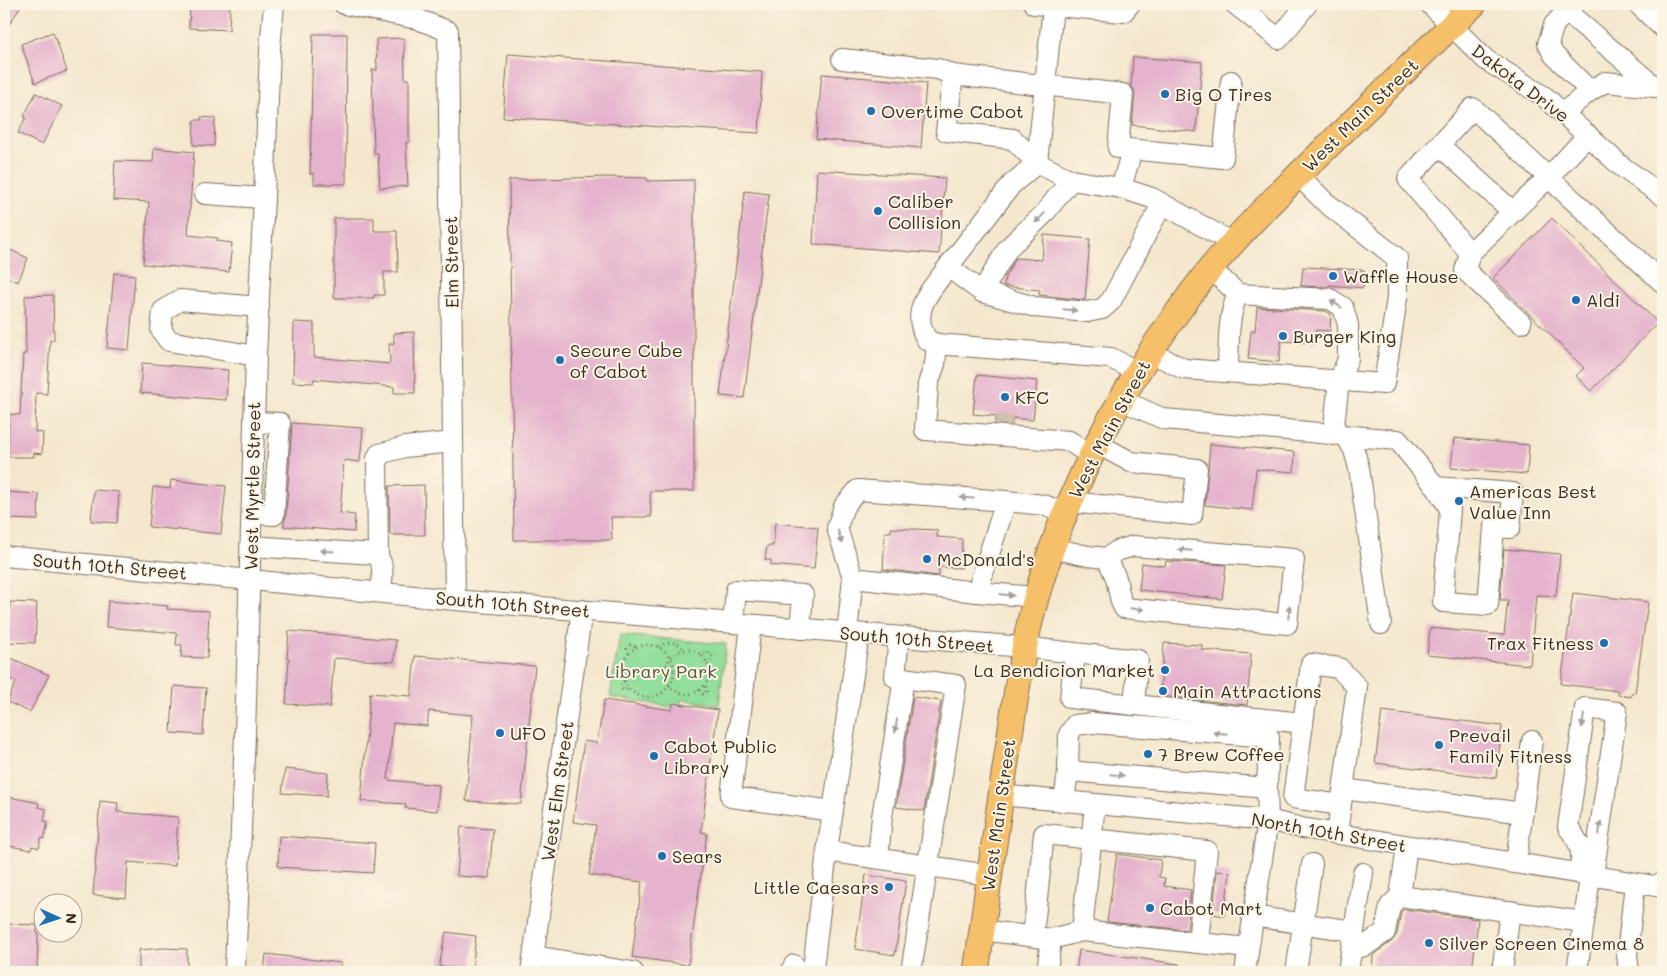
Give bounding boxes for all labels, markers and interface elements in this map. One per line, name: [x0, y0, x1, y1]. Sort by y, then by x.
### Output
street label: Dakota Drive: [1467, 38, 1575, 128]
street label: West Main Street: [1296, 53, 1424, 177]
place label: Big O Tires: [1175, 82, 1272, 106]
marker: Big O Tires: [1159, 88, 1171, 100]
place label: Overtime Cabot: [881, 99, 1024, 123]
marker: Overtime Cabot: [865, 105, 877, 117]
place label: Caliber Collision: [888, 189, 961, 234]
marker: Caliber Collision: [872, 205, 884, 217]
one-way arrow: [1034, 211, 1046, 223]
street label: Elm Street: [438, 216, 464, 308]
place label: Waffle House: [1343, 264, 1459, 288]
marker: Waffle House: [1327, 270, 1339, 282]
place label: Aldi: [1586, 288, 1620, 312]
marker: Aldi: [1570, 294, 1582, 306]
one-way arrow: [1329, 299, 1343, 308]
one-way arrow: [1062, 307, 1078, 315]
place label: Burger King: [1293, 324, 1396, 348]
marker: Burger King: [1277, 330, 1289, 342]
place label: Secure Cube of Cabot: [570, 338, 683, 383]
marker: Secure Cube of Cabot: [554, 354, 566, 366]
street label: West Main Street: [1062, 356, 1156, 502]
place label: KFC: [1015, 385, 1049, 409]
marker: KFC: [999, 391, 1011, 403]
street label: West Myrtle Street: [239, 401, 265, 571]
place label: Americas Best Value Inn: [1469, 479, 1597, 524]
one-way arrow: [958, 494, 974, 502]
marker: Americas Best Value Inn: [1453, 495, 1465, 507]
one-way arrow: [837, 530, 844, 545]
one-way arrow: [1177, 546, 1193, 554]
street label: South 10th Street: [32, 547, 188, 585]
one-way arrow: [318, 547, 334, 555]
place label: McDonald's: [937, 547, 1035, 571]
marker: McDonald's: [921, 553, 933, 565]
street label: South 10th Street: [435, 585, 591, 623]
one-way arrow: [999, 591, 1015, 599]
one-way arrow: [1285, 604, 1293, 620]
one-way arrow: [1130, 605, 1146, 613]
street label: South 10th Street: [839, 620, 995, 658]
place label: Trax Fitness: [1487, 631, 1594, 655]
marker: Trax Fitness: [1598, 637, 1610, 649]
place label: La Bendicion Market: [974, 658, 1155, 682]
park label: Library Park: [605, 659, 717, 683]
marker: La Bendicion Market: [1159, 664, 1171, 676]
place label: Main Attractions: [1173, 679, 1322, 703]
marker: Main Attractions: [1157, 685, 1169, 697]
one-way arrow: [1579, 713, 1587, 729]
one-way arrow: [892, 718, 900, 734]
street label: West Elm Street: [535, 719, 579, 863]
place label: UFO: [510, 721, 546, 745]
place label: Prevail Family Fitness: [1449, 723, 1572, 768]
marker: UFO: [494, 727, 506, 739]
one-way arrow: [1212, 729, 1228, 737]
place label: Cabot Public Library: [664, 734, 777, 779]
street label: West Main Street: [975, 737, 1021, 893]
marker: Prevail Family Fitness: [1433, 739, 1445, 751]
place label: 7 Brew Coffee: [1158, 742, 1285, 766]
marker: 7 Brew Coffee: [1142, 748, 1154, 760]
marker: Cabot Public Library: [648, 750, 660, 762]
one-way arrow: [1109, 771, 1125, 779]
street label: North 10th Street: [1250, 807, 1408, 857]
one-way arrow: [1596, 819, 1604, 835]
place label: Sears: [672, 844, 722, 868]
marker: Sears: [656, 850, 668, 862]
place label: Little Caesars: [754, 875, 879, 899]
marker: Little Caesars: [883, 881, 895, 893]
north arrow: [32, 894, 82, 944]
place label: Cabot Mart: [1160, 896, 1262, 920]
marker: Cabot Mart: [1144, 902, 1156, 914]
text: N: [62, 913, 81, 925]
place label: Silver Screen Cinema 8: [1439, 931, 1644, 955]
marker: Silver Screen Cinema 8: [1423, 937, 1435, 949]

